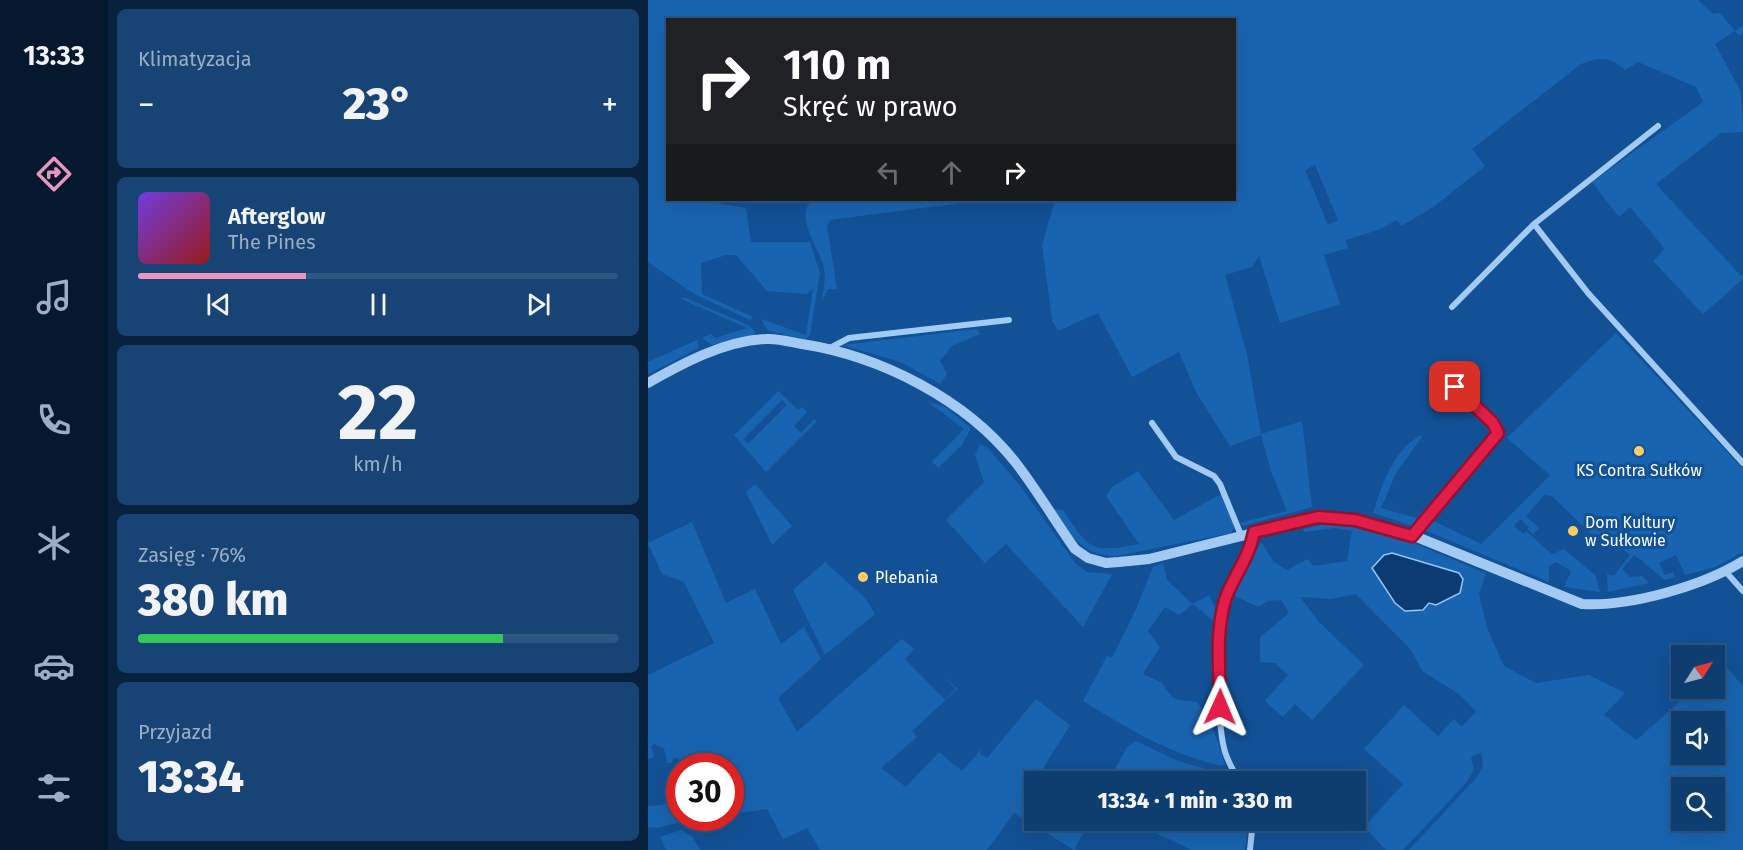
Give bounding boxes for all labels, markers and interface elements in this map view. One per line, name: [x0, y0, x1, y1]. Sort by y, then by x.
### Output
text: 13:33: [23, 40, 85, 72]
text: 110 m: [783, 40, 891, 90]
icon: right: [684, 42, 762, 120]
text: Klimatyzacja: [138, 47, 252, 71]
text: 23°: [343, 77, 413, 131]
text: −: [138, 85, 155, 125]
text: +: [602, 85, 618, 125]
text: Skręć w prawo: [783, 91, 958, 123]
icon: directions: [33, 153, 75, 195]
icon: left: [872, 156, 905, 189]
icon: ahead: [935, 156, 968, 189]
icon: right: [998, 156, 1031, 189]
text: Afterglow: [228, 203, 325, 230]
text: The Pines: [228, 230, 315, 254]
icon: music: [33, 276, 75, 318]
icon: previous: [202, 288, 235, 321]
icon: pause: [362, 288, 395, 321]
icon: next: [522, 288, 555, 321]
pin: [1429, 361, 1480, 412]
text: 22: [338, 366, 418, 460]
icon: arrive: [1438, 370, 1471, 403]
icon: phone: [33, 399, 75, 441]
marker: KS Contra Sułków: [1632, 444, 1646, 458]
text: km/h: [353, 452, 403, 476]
place label: KS Contra Sułków: [1576, 461, 1702, 480]
place label: Dom Kultury w Sułkowie: [1585, 513, 1675, 550]
icon: climate: [33, 522, 75, 564]
marker: Dom Kultury w Sułkowie: [1566, 524, 1580, 538]
text: Zasięg · 76%: [138, 543, 246, 567]
place label: Plebania: [875, 568, 938, 587]
marker: Plebania: [856, 570, 870, 584]
text: 380 km: [138, 573, 288, 627]
icon: car: [33, 645, 75, 687]
north arrow: [1671, 645, 1725, 699]
map controls: [1671, 645, 1725, 831]
position arrow: [1188, 675, 1252, 739]
button: sound: [1671, 711, 1725, 765]
text: Przyjazd: [138, 720, 212, 744]
text: 13:34: [138, 750, 244, 804]
speed limit sign: 30: [666, 753, 744, 831]
icon: filters: [33, 767, 75, 809]
button: search: [1671, 777, 1725, 831]
text: 13:34 · 1 min · 330 m: [1098, 787, 1293, 814]

